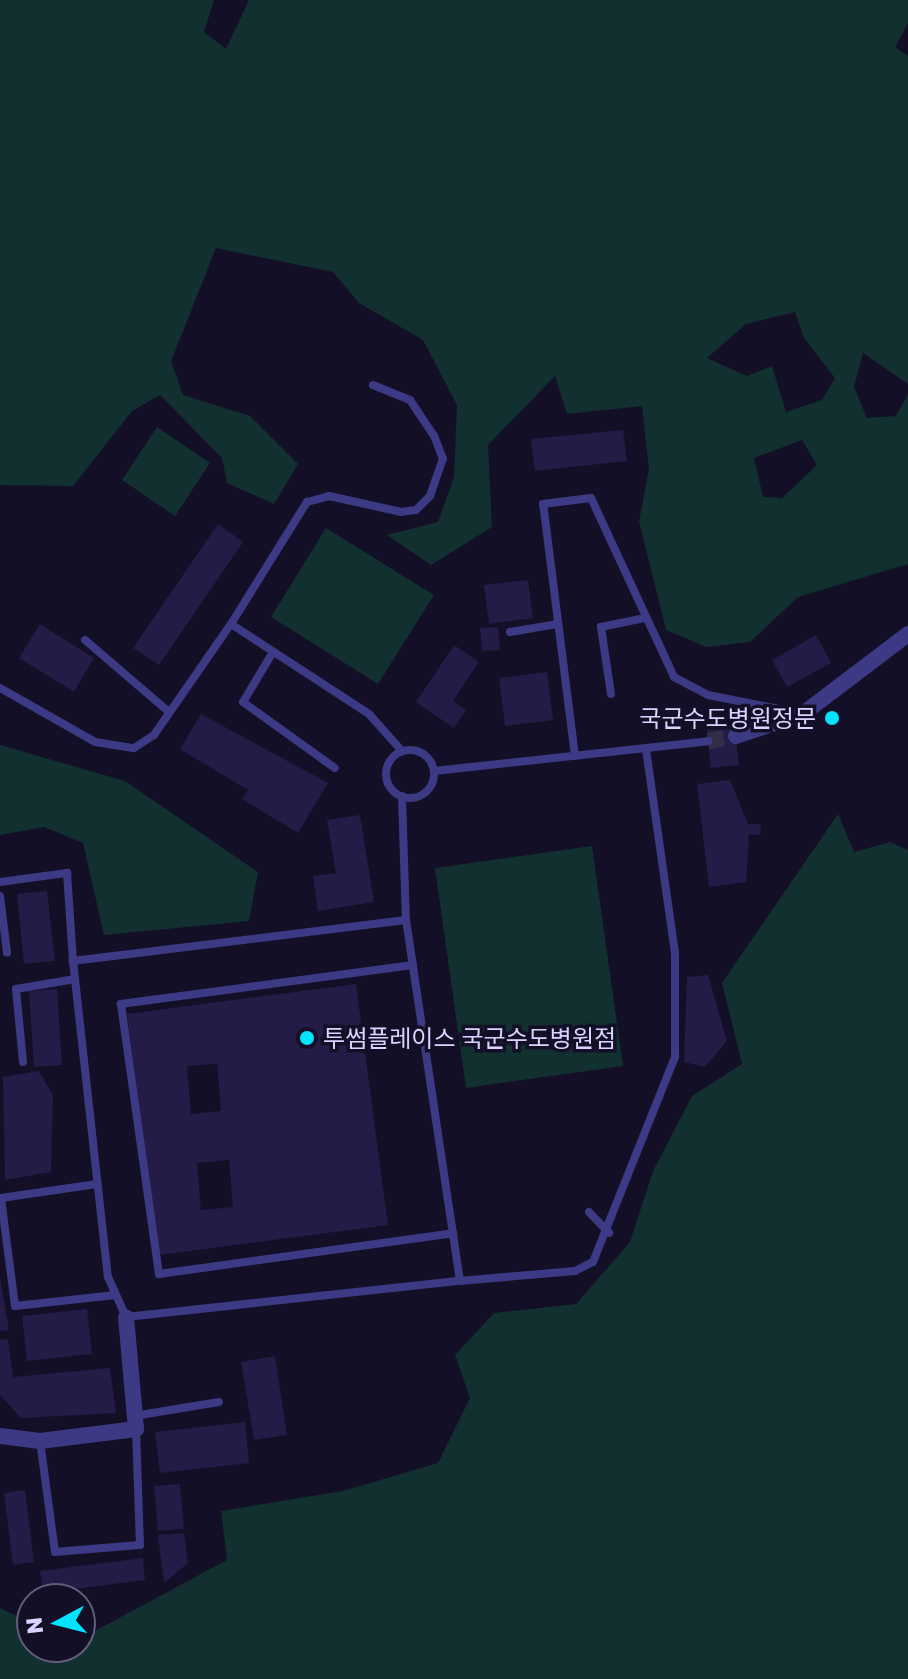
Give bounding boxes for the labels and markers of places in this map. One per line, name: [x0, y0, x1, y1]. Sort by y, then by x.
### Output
place label: 국군수도병원정문: [639, 704, 816, 732]
marker: 국군수도병원정문: [823, 709, 841, 727]
place label: 투썸플레이스 국군수도병원점: [323, 1024, 616, 1052]
marker: 투썸플레이스 국군수도병원점: [298, 1029, 316, 1047]

